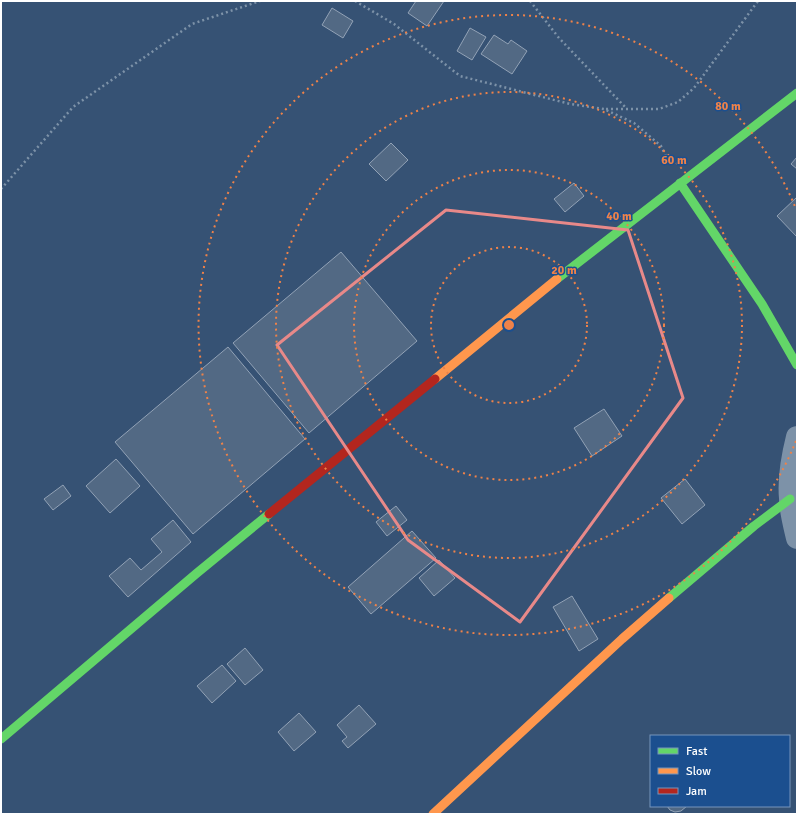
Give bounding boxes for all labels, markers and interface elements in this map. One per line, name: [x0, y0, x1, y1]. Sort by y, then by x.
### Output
text: 80 m: [715, 99, 741, 114]
text: 60 m: [661, 153, 687, 168]
text: 40 m: [606, 209, 632, 224]
text: 20 m: [551, 263, 577, 278]
centre of rings: [502, 318, 516, 332]
legend: [650, 735, 790, 807]
text: Fast: [686, 744, 707, 759]
text: Slow: [686, 764, 711, 779]
text: Jam: [686, 784, 707, 799]

